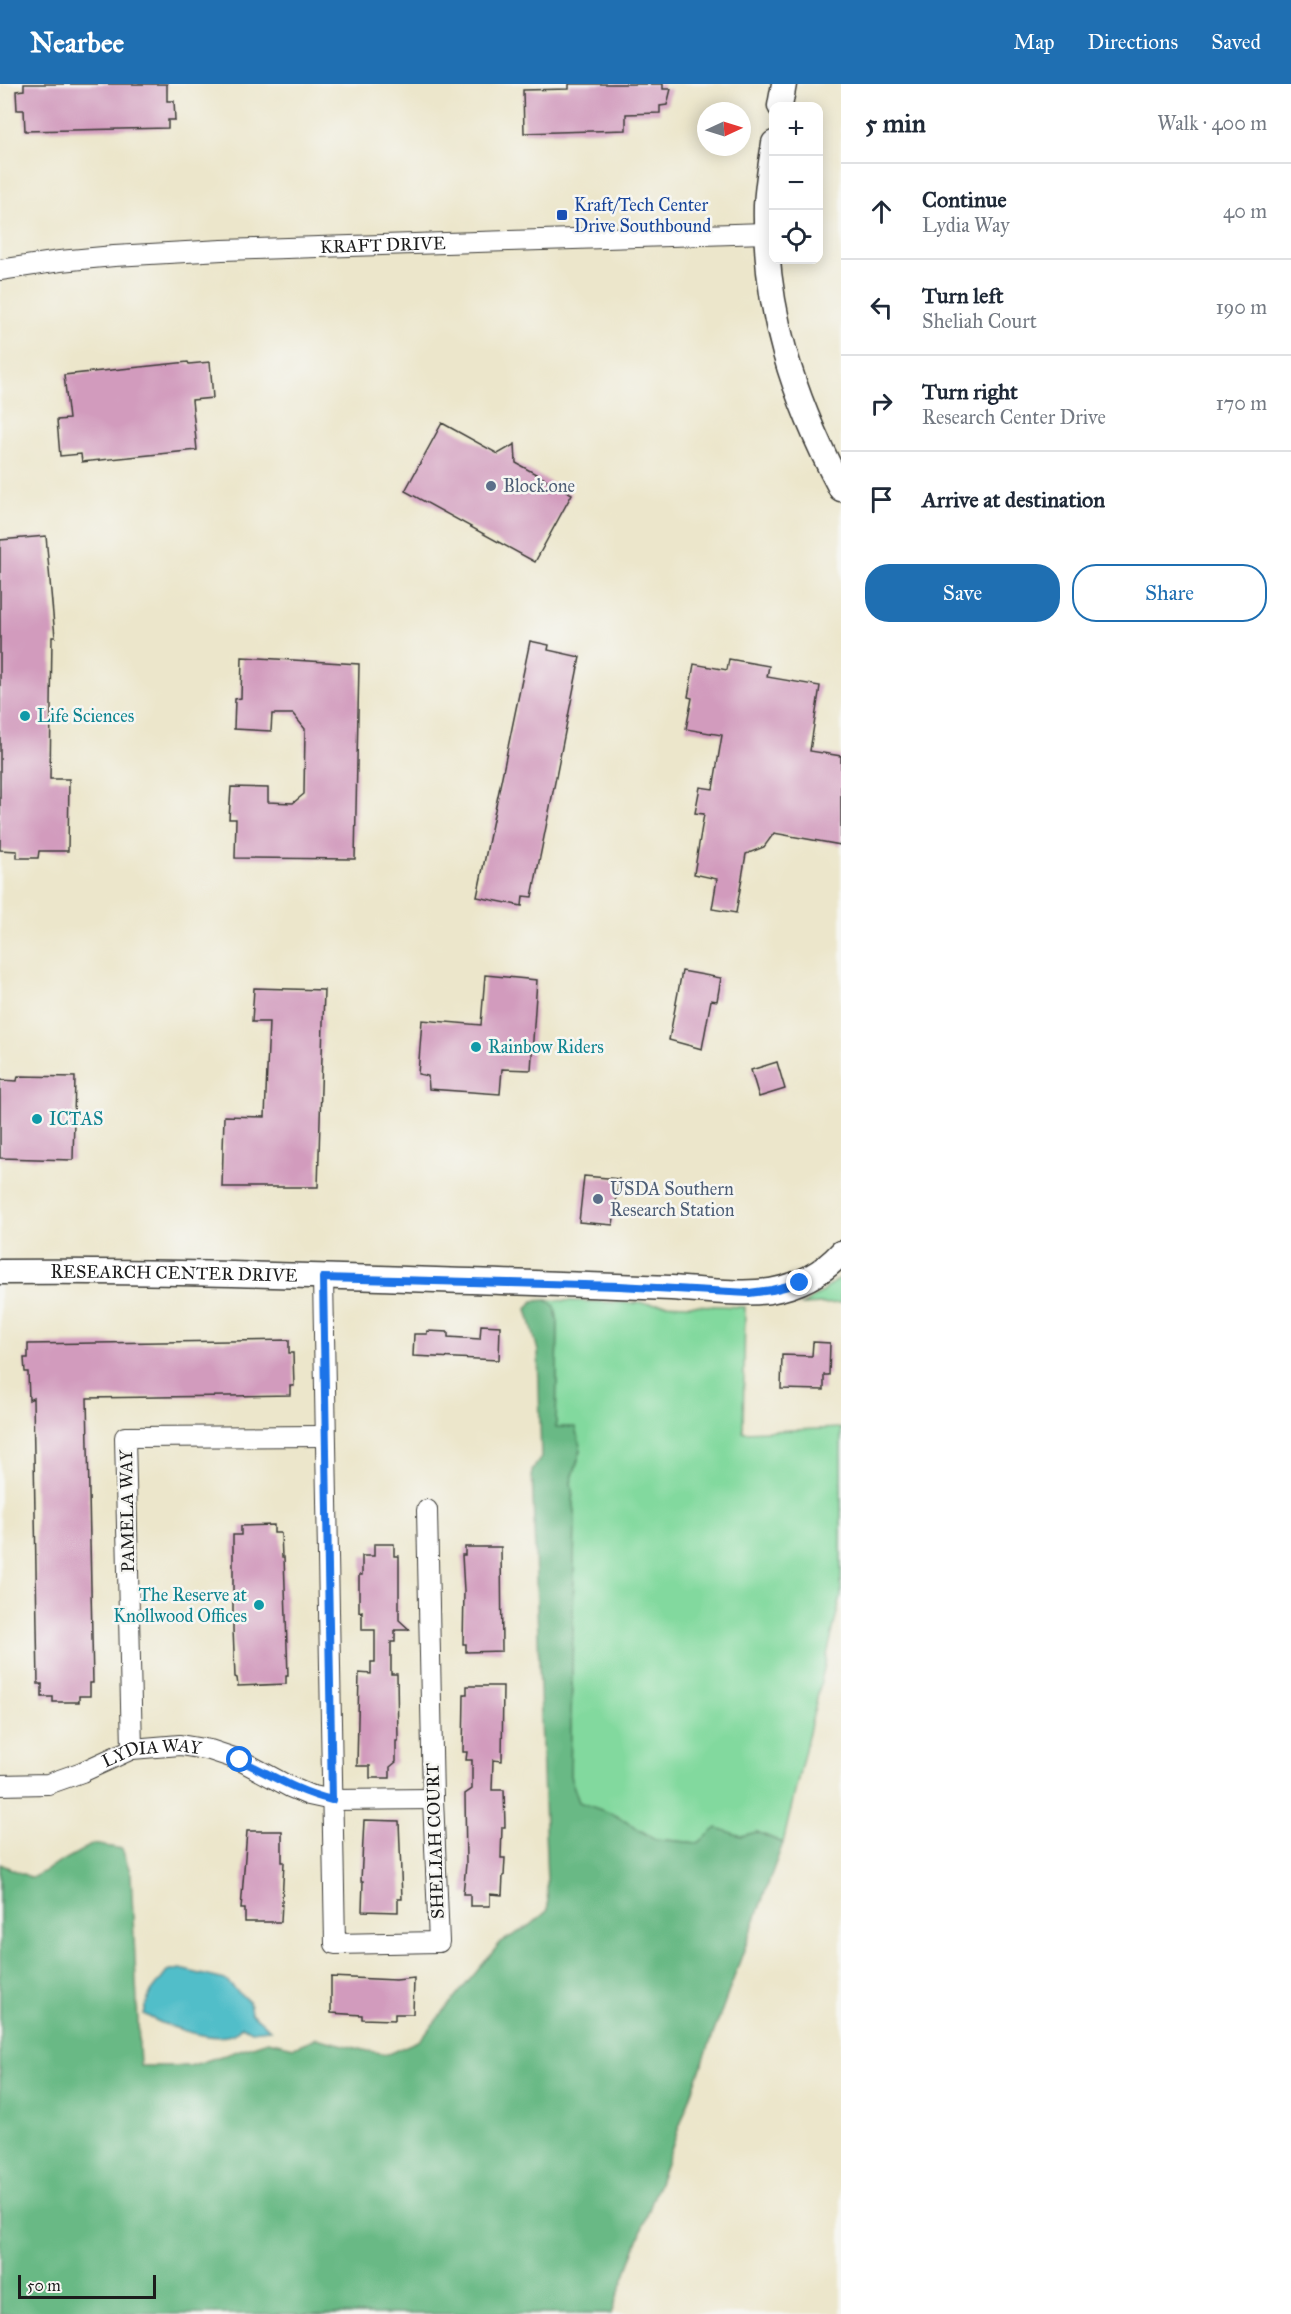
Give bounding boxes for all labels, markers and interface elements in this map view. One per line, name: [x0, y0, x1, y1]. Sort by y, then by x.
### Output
text: Nearbee: [30, 25, 124, 60]
text: Map: [1014, 29, 1055, 55]
text: Directions: [1088, 29, 1178, 55]
text: Saved: [1211, 29, 1261, 55]
north arrow: [697, 102, 751, 156]
map controls: [769, 102, 823, 264]
button: +: [769, 102, 823, 156]
text: 5 min: [865, 107, 926, 139]
text: Walk · 400 m: [1157, 111, 1267, 135]
button: −: [769, 156, 823, 210]
text: Continue: [922, 186, 1007, 213]
place label: Kraft/Tech Center Drive Southbound: [574, 194, 711, 237]
icon: ahead: [865, 195, 898, 228]
text: 40 m: [1223, 199, 1267, 223]
marker: Kraft/Tech Center Drive Southbound: [555, 208, 569, 222]
button: locate: [769, 210, 823, 264]
text: Lydia Way: [922, 213, 1010, 237]
street label: KRAFT DRIVE: [320, 232, 446, 258]
text: Turn left: [922, 282, 1004, 309]
icon: left: [865, 291, 898, 324]
text: 190 m: [1216, 295, 1267, 319]
text: Sheliah Court: [922, 309, 1037, 333]
text: Turn right: [922, 378, 1018, 405]
icon: right: [865, 387, 898, 420]
text: 170 m: [1216, 391, 1267, 415]
text: Research Center Drive: [922, 405, 1106, 429]
place label: Block.one: [503, 475, 575, 497]
marker: Block.one: [484, 479, 498, 493]
icon: arrive: [865, 483, 898, 516]
text: Arrive at destination: [922, 486, 1105, 513]
button: Save: [865, 564, 1060, 622]
button: Share: [1072, 564, 1267, 622]
place label: Life Sciences: [37, 705, 134, 727]
marker: Life Sciences: [18, 709, 32, 723]
place label: Rainbow Riders: [488, 1036, 604, 1058]
marker: Rainbow Riders: [469, 1040, 483, 1054]
place label: ICTAS: [49, 1108, 103, 1130]
marker: ICTAS: [30, 1112, 44, 1126]
place label: USDA Southern Research Station: [610, 1178, 735, 1221]
marker: USDA Southern Research Station: [591, 1192, 605, 1206]
street label: RESEARCH CENTER DRIVE: [50, 1261, 298, 1287]
route end: [786, 1269, 812, 1295]
street label: PAMELA WAY: [115, 1449, 139, 1573]
place label: The Reserve at Knollwood Offices: [113, 1584, 248, 1627]
marker: The Reserve at Knollwood Offices: [252, 1598, 266, 1612]
street label: LYDIA WAY: [98, 1734, 204, 1772]
route start: [226, 1746, 252, 1772]
street label: SHELIAH COURT: [421, 1763, 449, 1919]
scale bar: [18, 2272, 156, 2300]
text: 50 m: [27, 2276, 61, 2295]

